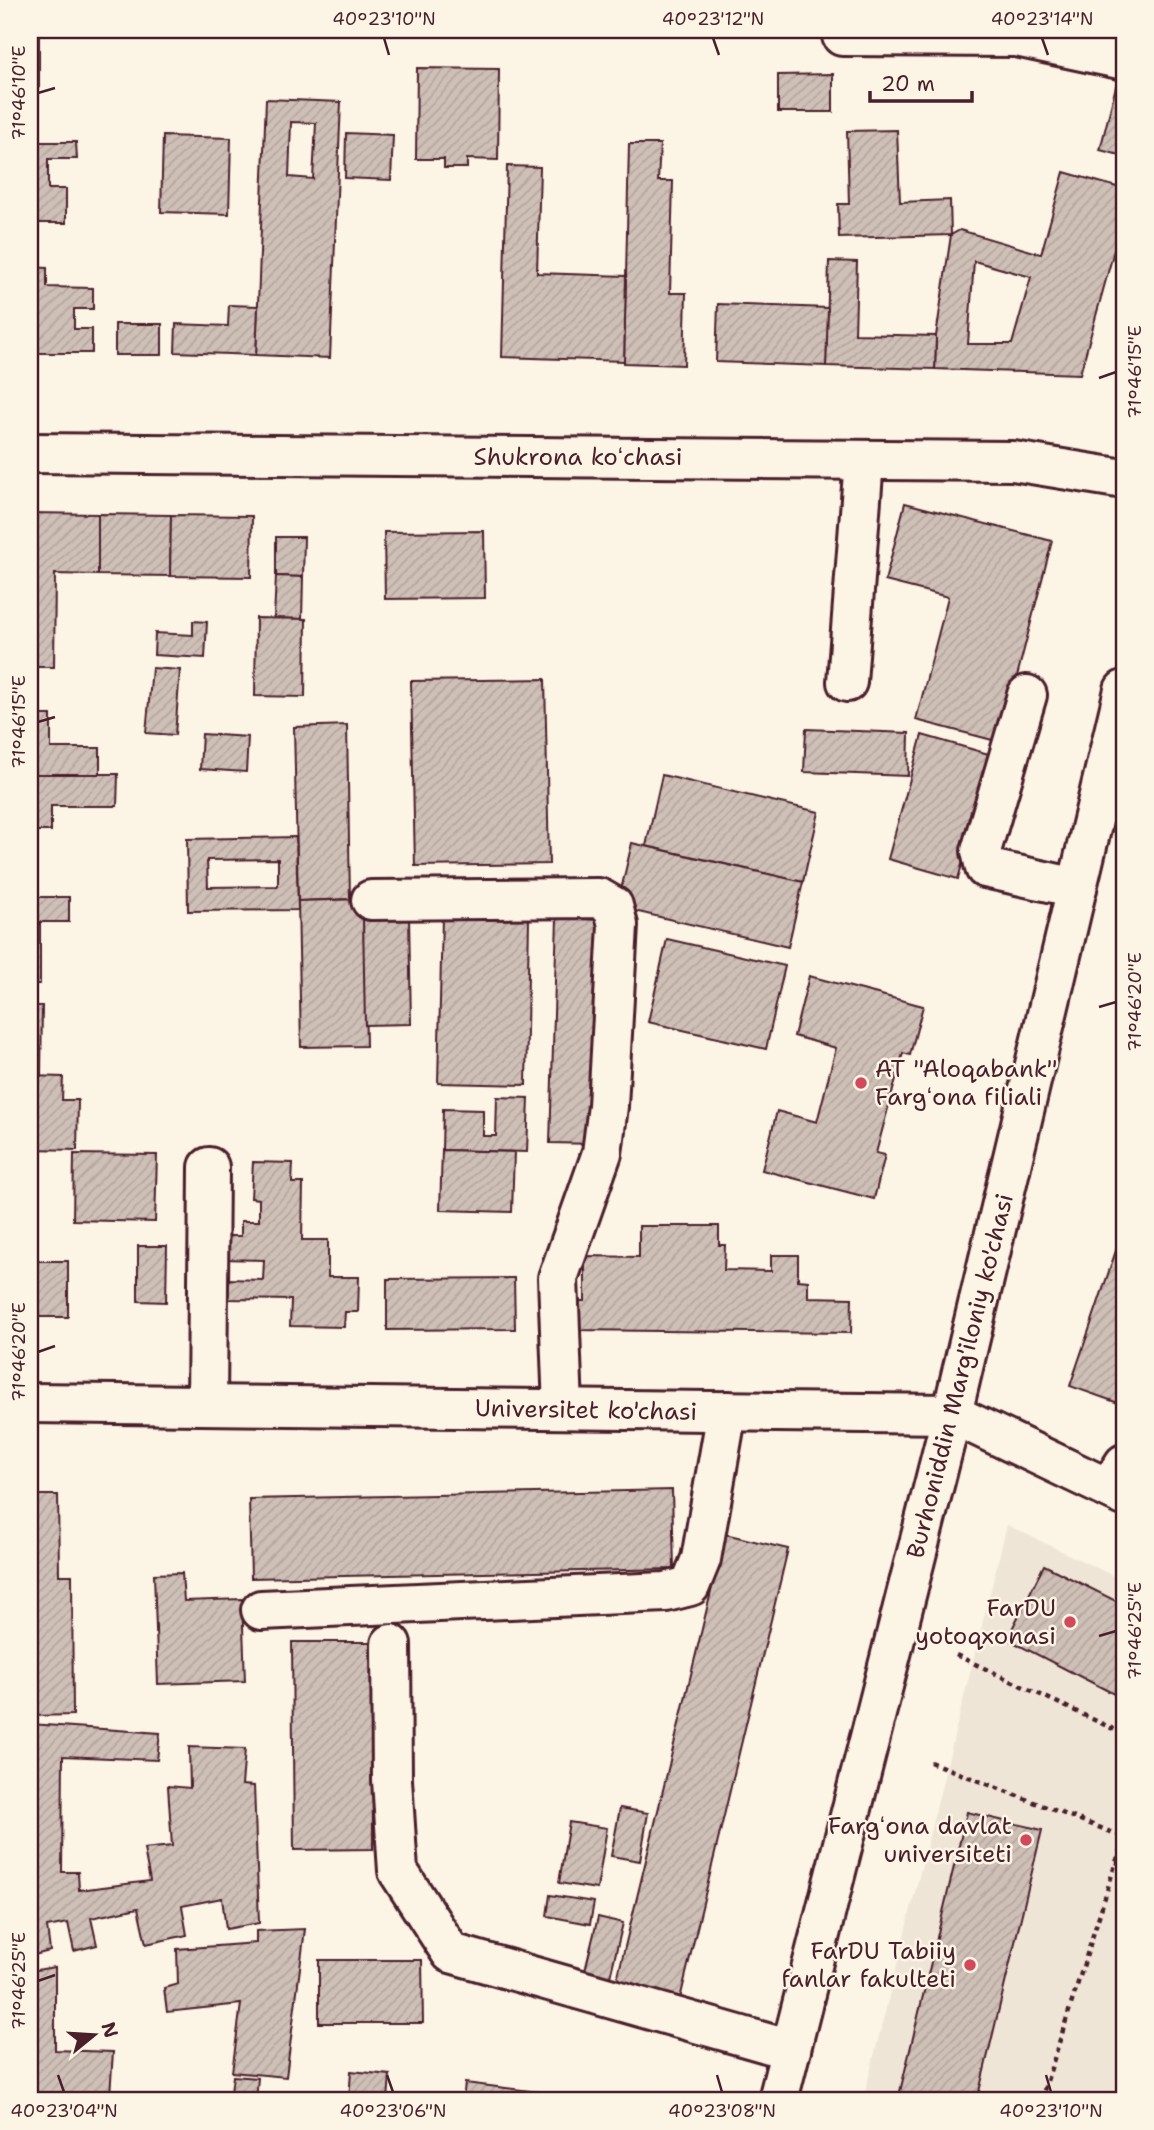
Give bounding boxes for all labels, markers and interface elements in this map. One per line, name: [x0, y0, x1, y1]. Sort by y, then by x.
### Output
text: 40°23'10"N: [332, 7, 436, 31]
text: 40°23'12"N: [662, 7, 764, 31]
text: 40°23'14"N: [991, 7, 1093, 31]
text: 71°46'10"E: [7, 45, 31, 141]
scale bar: [870, 60, 972, 104]
text: 20 m: [881, 70, 935, 98]
text: 71°46'15"E: [1123, 325, 1147, 419]
street label: Shukrona koʻchasi: [473, 441, 683, 473]
text: 71°46'15"E: [7, 675, 31, 769]
text: 71°46'20"E: [1123, 952, 1147, 1052]
place label: AT "Aloqabank" Fargʻona filiali: [875, 1053, 1057, 1113]
marker: AT "Aloqabank" Fargʻona filiali: [853, 1075, 869, 1091]
street label: Burhoniddin Marg'iloniy ko'chasi: [899, 1190, 1021, 1562]
text: 71°46'20"E: [7, 1302, 31, 1402]
street label: Universitet ko'chasi: [475, 1392, 697, 1428]
text: 71°46'25"E: [1123, 1582, 1147, 1680]
place label: FarDU yotoqxonasi: [915, 1592, 1056, 1652]
marker: FarDU yotoqxonasi: [1062, 1614, 1078, 1630]
place label: Fargʻona davlat universiteti: [828, 1810, 1012, 1870]
marker: Fargʻona davlat universiteti: [1018, 1832, 1034, 1848]
text: 71°46'25"E: [7, 1932, 31, 2030]
place label: FarDU Tabiiy fanlar fakulteti: [781, 1935, 956, 1995]
marker: FarDU Tabiiy fanlar fakulteti: [962, 1957, 978, 1973]
north arrow: [60, 2000, 130, 2070]
text: N: [95, 2019, 124, 2041]
text: 40°23'04"N: [10, 2099, 118, 2123]
text: 40°23'06"N: [340, 2099, 446, 2123]
text: 40°23'08"N: [668, 2099, 776, 2123]
text: 40°23'10"N: [999, 2099, 1103, 2123]

